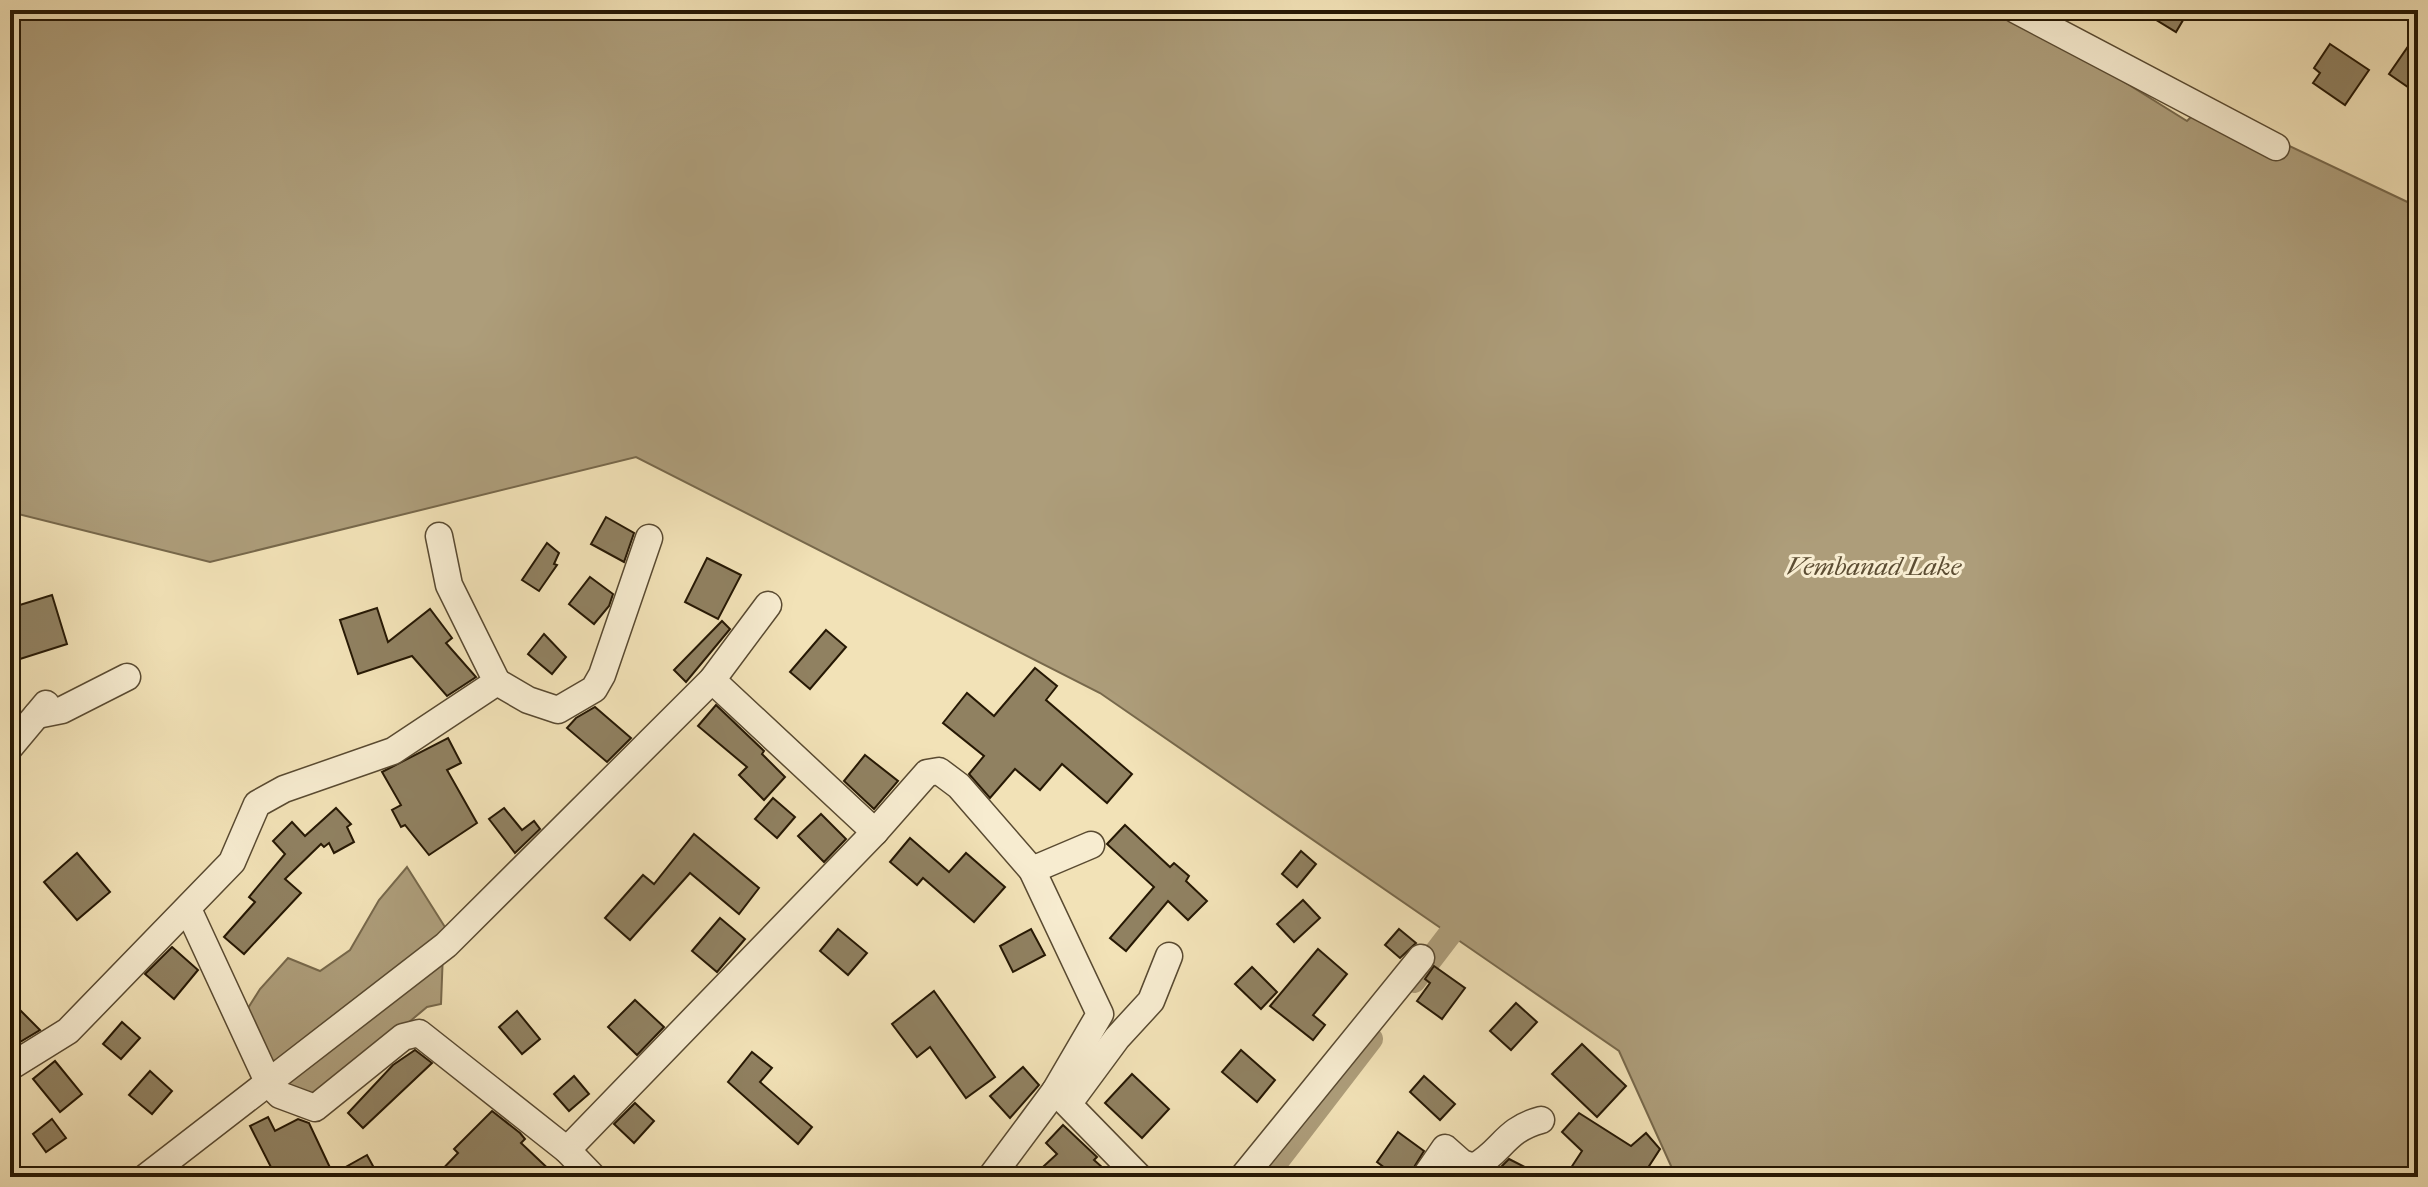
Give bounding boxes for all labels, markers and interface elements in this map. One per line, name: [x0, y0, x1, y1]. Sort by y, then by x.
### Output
water label: Vembanad Lake: [1787, 551, 1963, 582]

